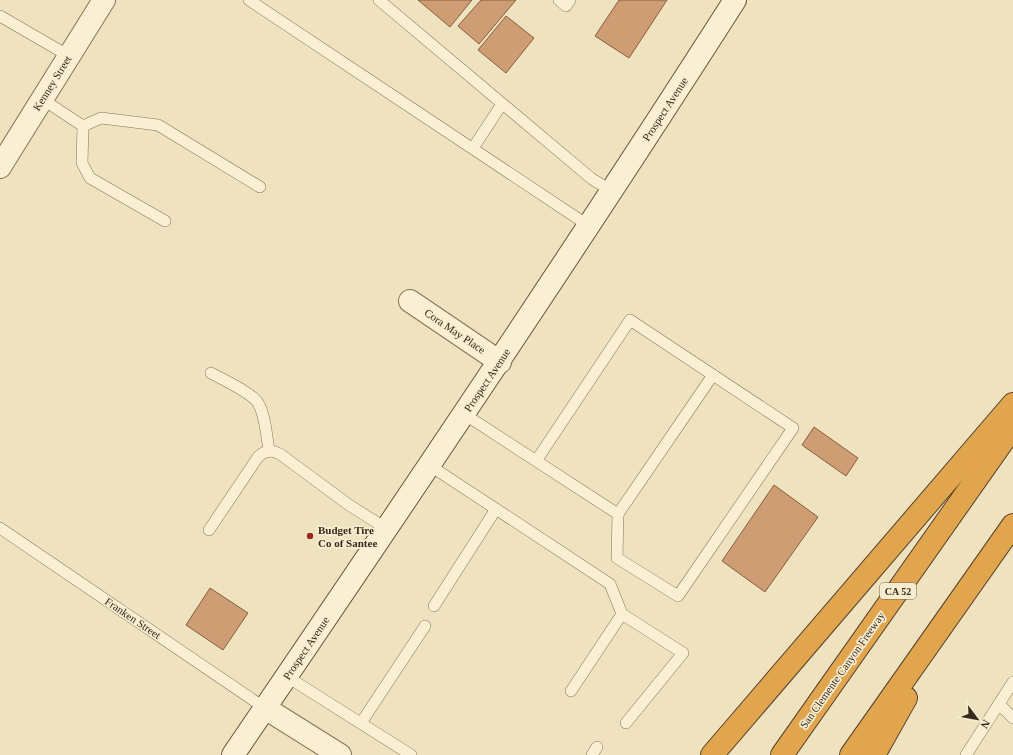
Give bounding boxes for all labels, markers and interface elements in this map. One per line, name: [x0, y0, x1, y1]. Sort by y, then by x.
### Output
street label: Kenney Street: [30, 53, 74, 113]
street label: Prospect Avenue: [640, 75, 690, 143]
street label: Cora May Place: [422, 306, 488, 356]
street label: Prospect Avenue: [461, 346, 513, 414]
place label: Budget Tire Co of Santee: [318, 524, 377, 549]
marker: Budget Tire Co of Santee: [305, 531, 315, 541]
road number: CA 52: [880, 583, 916, 599]
street label: Franken Street: [103, 595, 163, 641]
street label: San Clemente Canyon Freeway: [797, 609, 887, 730]
street label: Prospect Avenue: [280, 614, 332, 682]
north arrow: [957, 699, 997, 739]
text: N: [978, 718, 993, 731]

